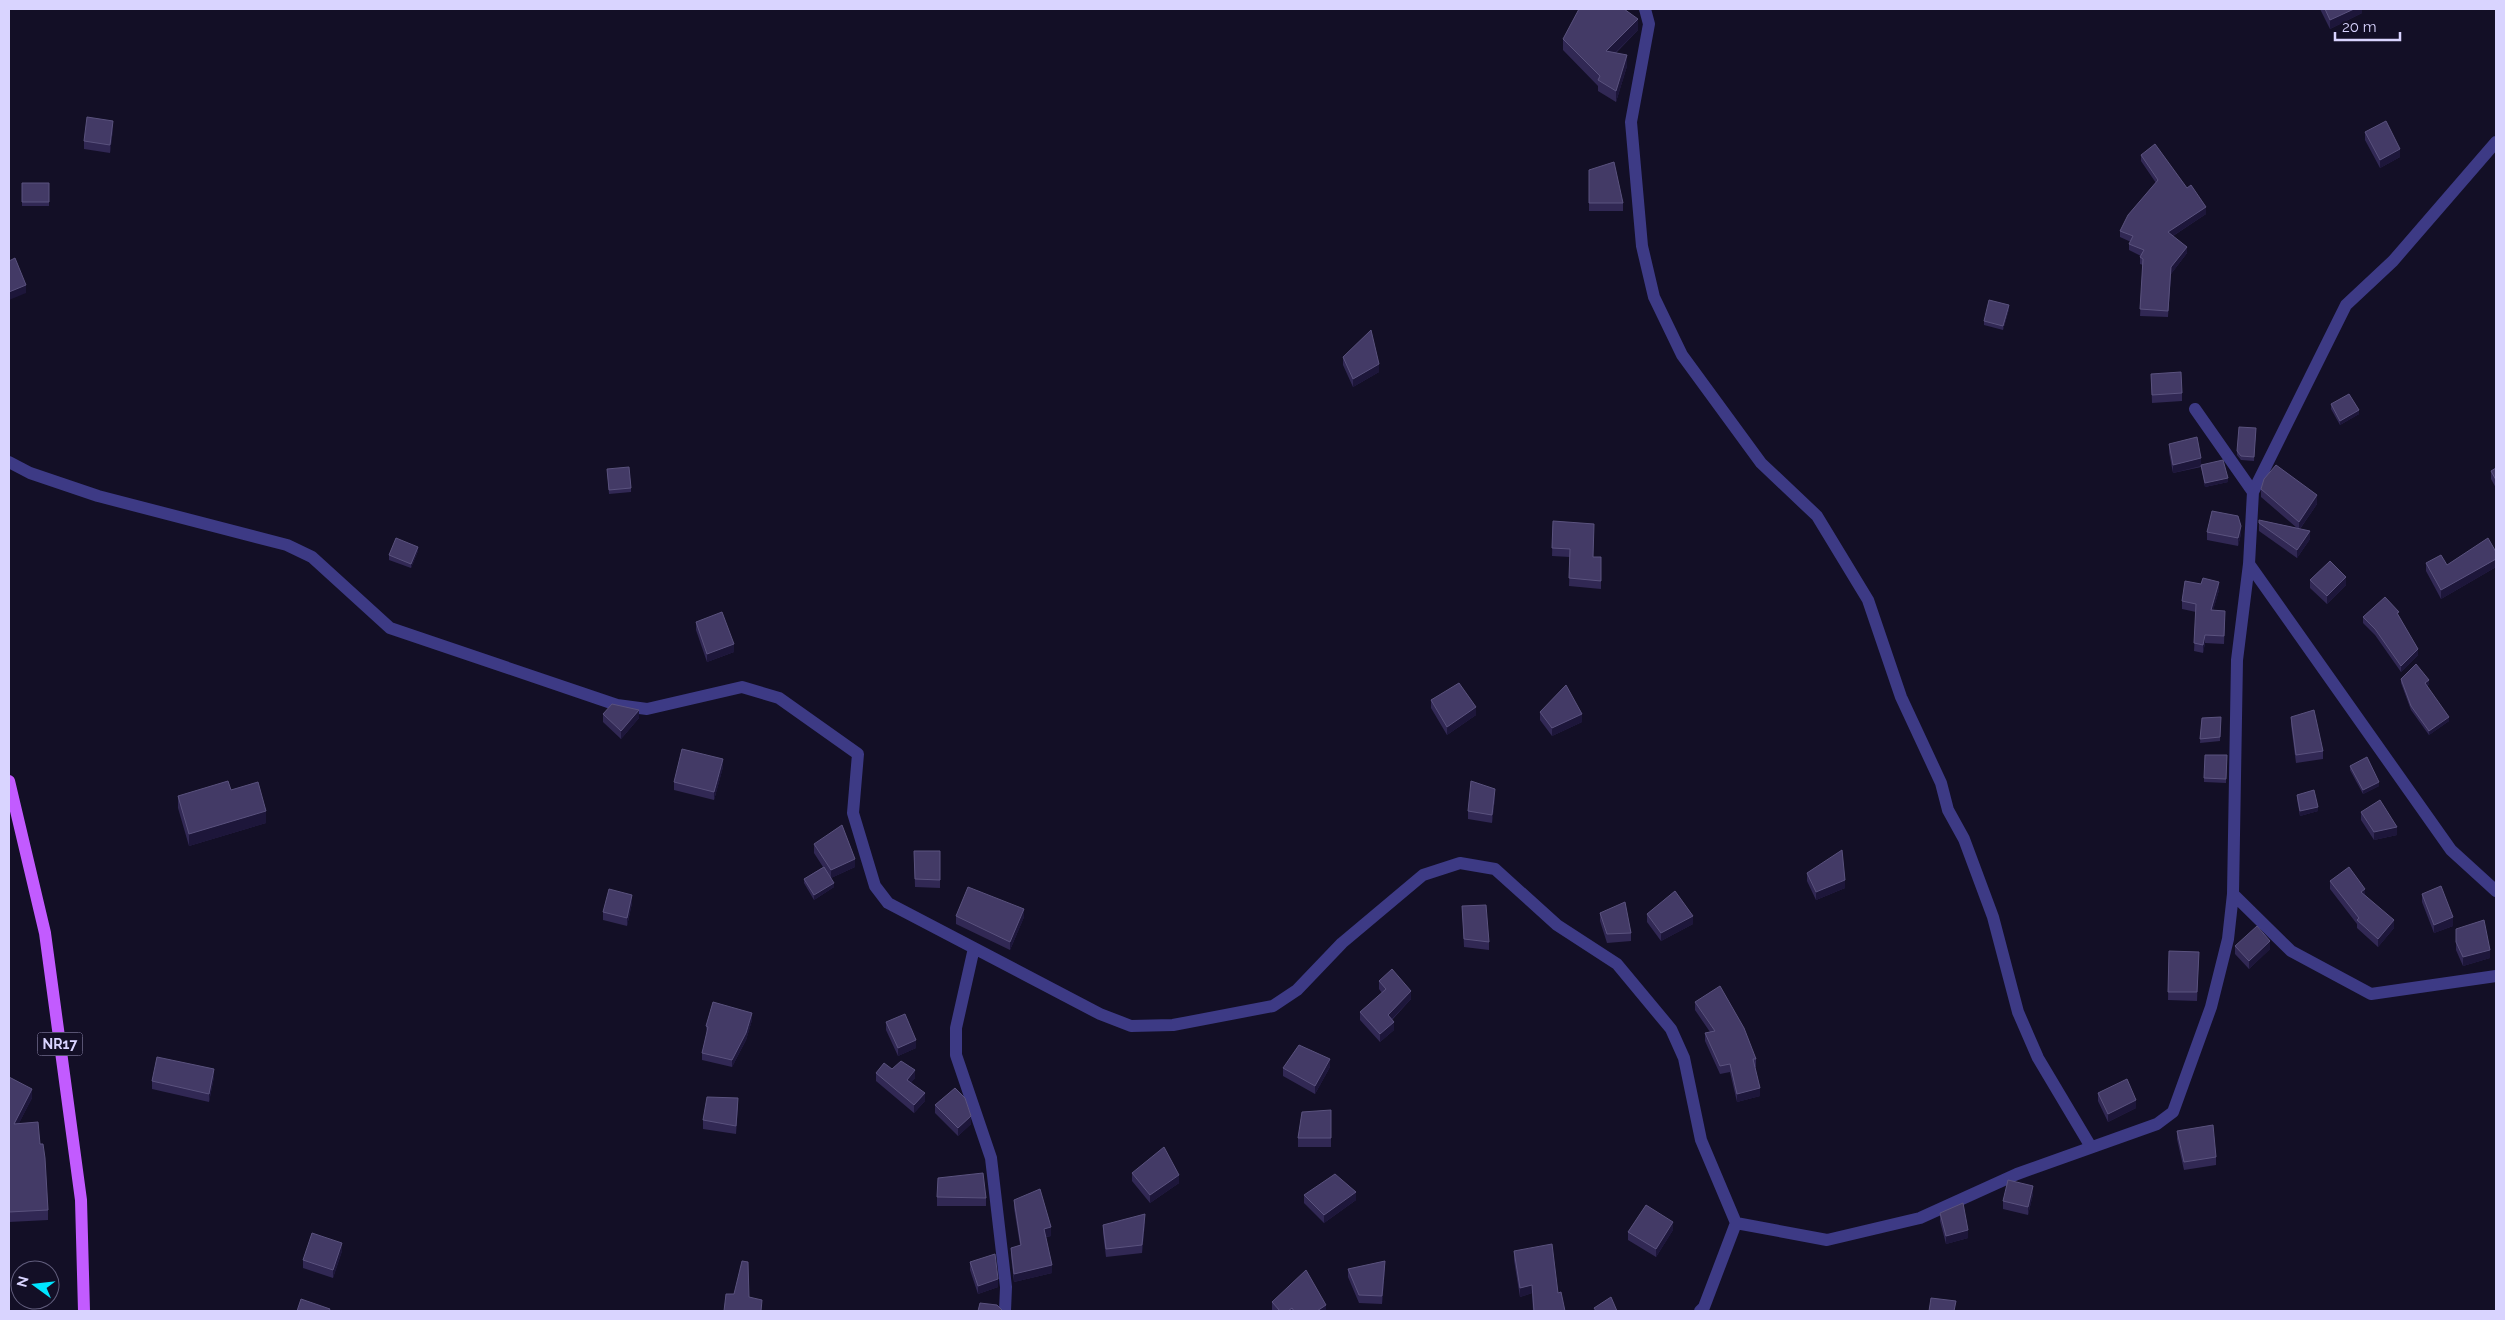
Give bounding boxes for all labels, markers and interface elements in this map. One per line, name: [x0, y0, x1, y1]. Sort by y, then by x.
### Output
scale bar: [2335, 10, 2400, 42]
text: 20 m: [2342, 18, 2377, 36]
road number: NR17: [38, 1032, 82, 1056]
north arrow: [10, 1260, 60, 1310]
text: N: [13, 1274, 32, 1289]

